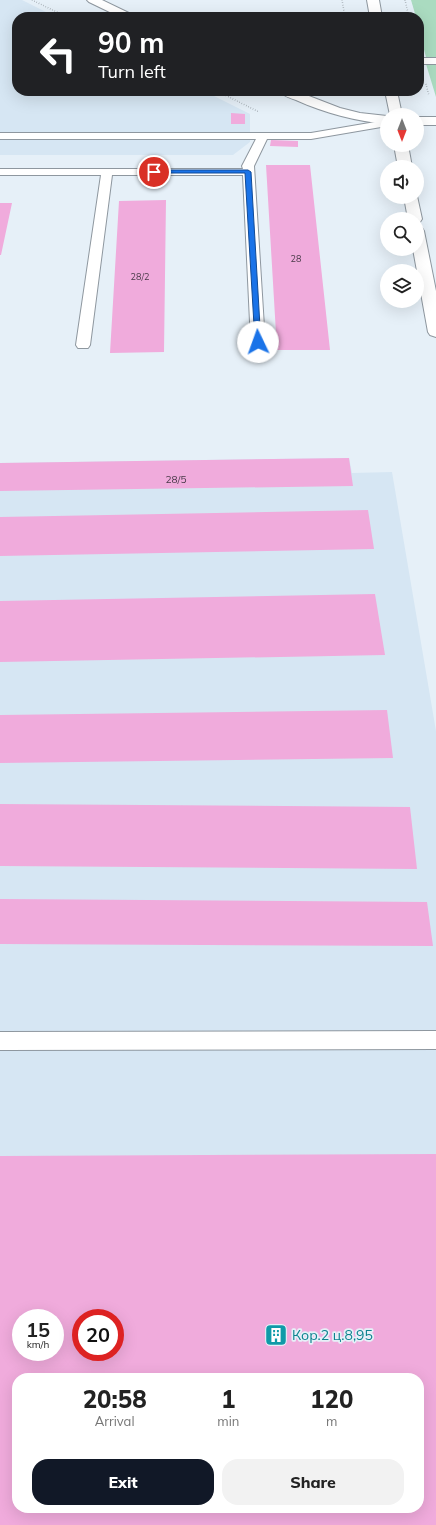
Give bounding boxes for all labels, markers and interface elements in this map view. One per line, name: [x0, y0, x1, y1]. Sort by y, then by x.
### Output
text: 90 m: [98, 25, 164, 60]
icon: left: [32, 28, 84, 80]
text: Turn left: [98, 60, 166, 83]
north arrow: [380, 108, 424, 152]
map controls: [380, 108, 424, 308]
pin: [137, 155, 171, 189]
button: sound: [380, 160, 424, 204]
icon: arrive: [143, 161, 165, 183]
button: search: [380, 212, 424, 256]
house number: 28: [291, 253, 301, 264]
button: layers: [380, 264, 424, 308]
house number: 28/2: [131, 271, 149, 282]
position arrow: [237, 321, 279, 363]
house number: 28/5: [166, 473, 186, 486]
speed limit sign: 20: [72, 1309, 124, 1361]
text: 15: [26, 1317, 50, 1342]
building icon: Кор.2 ц.8,95: [263, 1322, 289, 1348]
place label: Кор.2 ц.8,95: [292, 1326, 373, 1344]
text: km/h: [27, 1338, 49, 1351]
text: 20:58: [83, 1384, 147, 1414]
text: 1: [221, 1384, 236, 1414]
text: 120: [310, 1384, 353, 1414]
text: Arrival: [95, 1413, 135, 1429]
text: min: [217, 1413, 239, 1429]
text: m: [326, 1413, 337, 1429]
button: Exit: [32, 1459, 214, 1505]
button: Share: [222, 1459, 404, 1505]

